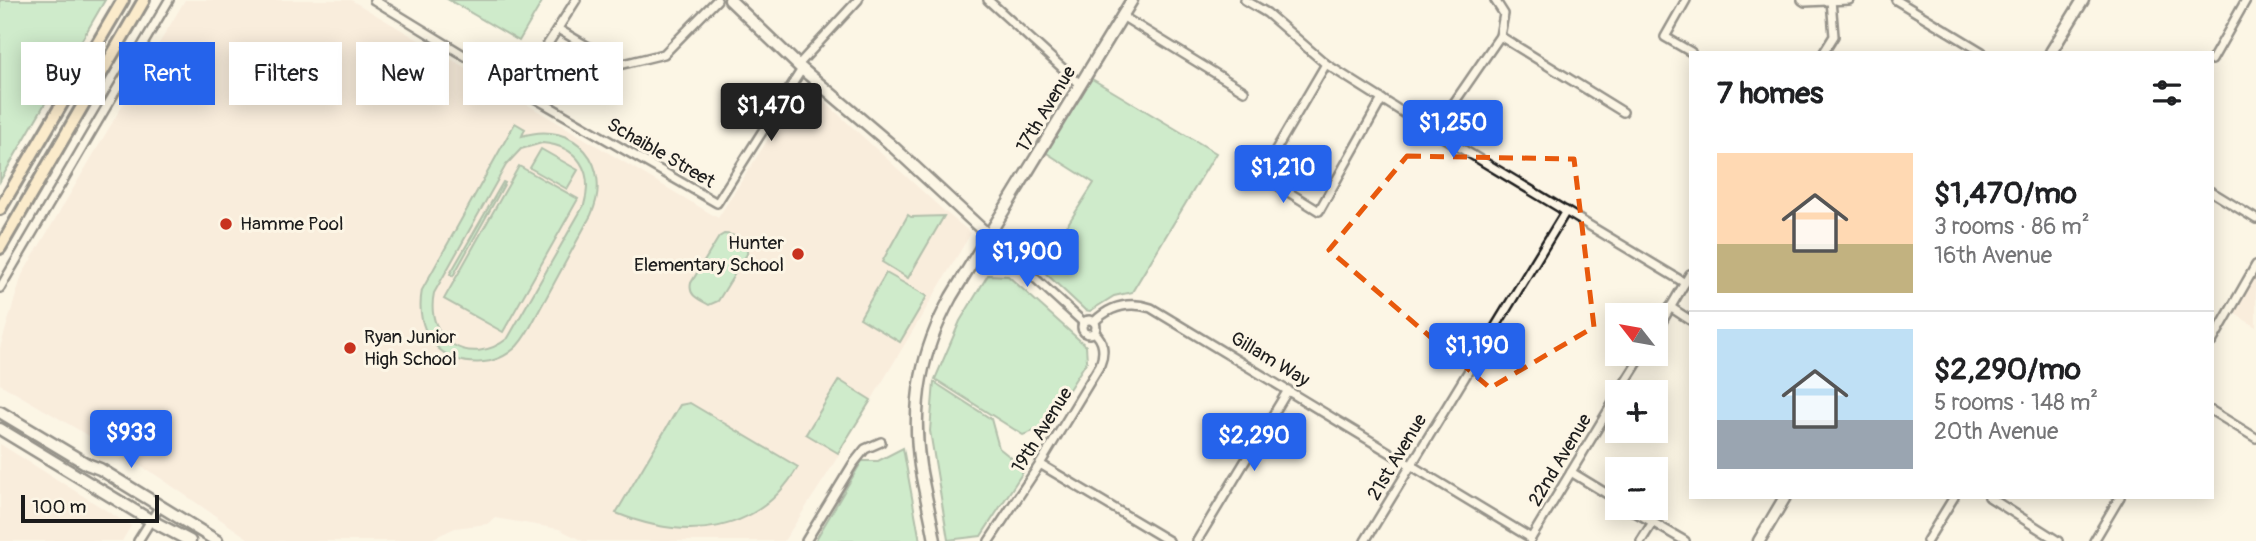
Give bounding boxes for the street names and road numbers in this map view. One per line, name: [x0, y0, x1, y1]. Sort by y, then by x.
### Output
street label: 17th Avenue: [1011, 61, 1081, 157]
street label: Schaible Street: [603, 112, 720, 194]
street label: Gillam Way: [1226, 326, 1314, 392]
street label: 19th Avenue: [1006, 382, 1078, 477]
street label: 21st Avenue: [1362, 409, 1433, 505]
street label: 22nd Avenue: [1523, 409, 1597, 511]

